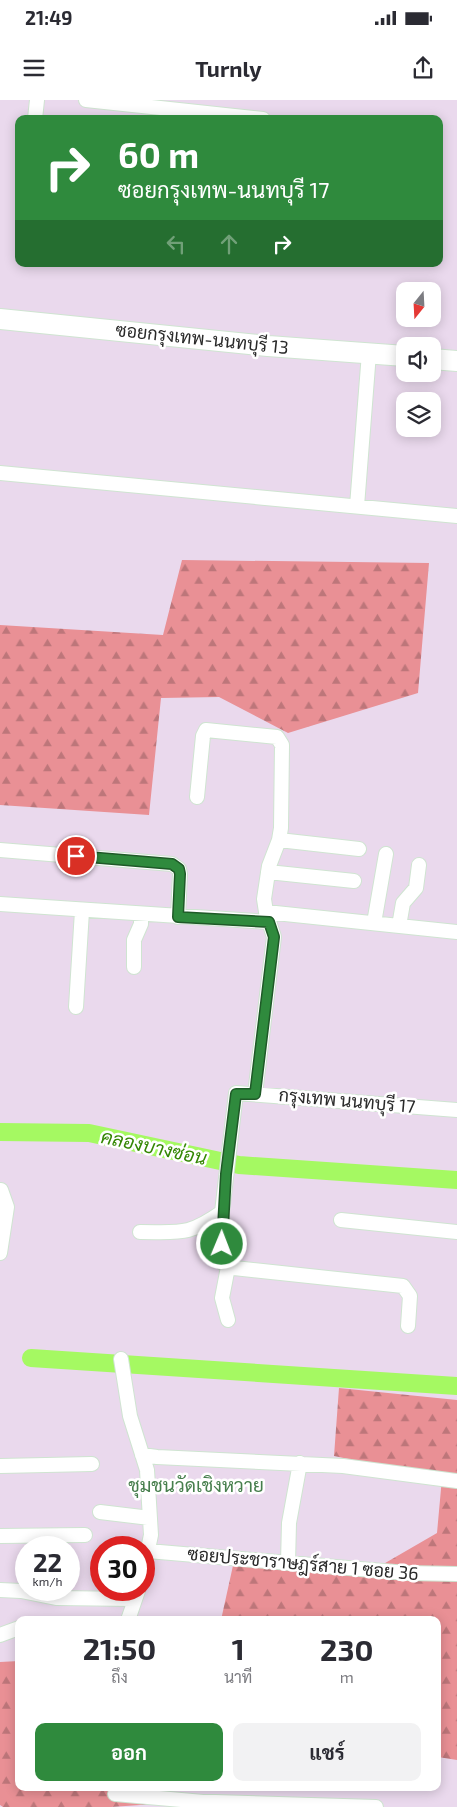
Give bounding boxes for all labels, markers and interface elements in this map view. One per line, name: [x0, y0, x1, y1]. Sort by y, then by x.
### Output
text: 21:49: [25, 6, 72, 29]
icon: menu: [20, 54, 48, 82]
icon: share: [409, 54, 437, 82]
text: Turnly: [195, 55, 262, 81]
text: 60 m: [118, 133, 199, 175]
icon: right: [35, 135, 100, 200]
text: ซอยกรุงเทพ-นนทบุรี 17: [118, 176, 330, 202]
icon: left: [162, 230, 190, 258]
icon: ahead: [215, 230, 243, 258]
icon: right: [268, 230, 296, 258]
north arrow: [396, 282, 441, 328]
map controls: [396, 282, 441, 437]
street label: ซอยกรุงเทพ-นนทบุรี 13: [114, 317, 290, 360]
button: sound: [396, 337, 441, 382]
button: layers: [396, 392, 441, 437]
pin: [55, 835, 97, 877]
icon: arrive: [62, 842, 90, 870]
street label: กรุงเทพ นนทบุรี 17: [278, 1082, 416, 1119]
water label: คลองบางซ่อน: [99, 1124, 209, 1169]
position arrow: [195, 1217, 247, 1269]
district label: ชุมชนวัดเชิงหวาย: [128, 1473, 264, 1498]
speed limit sign: 30: [90, 1536, 155, 1601]
street label: ซอยประชาราษฎร์สาย 1 ซอย 36: [186, 1541, 420, 1586]
text: 22: [33, 1547, 62, 1577]
text: km/h: [33, 1574, 62, 1588]
text: 21:50: [83, 1630, 156, 1666]
text: 1: [232, 1630, 245, 1666]
text: 230: [320, 1631, 373, 1667]
text: ถึง: [111, 1667, 128, 1686]
text: นาที: [224, 1667, 252, 1686]
text: m: [340, 1667, 354, 1686]
button: ออก: [35, 1723, 223, 1781]
button: แชร์: [233, 1723, 421, 1781]

